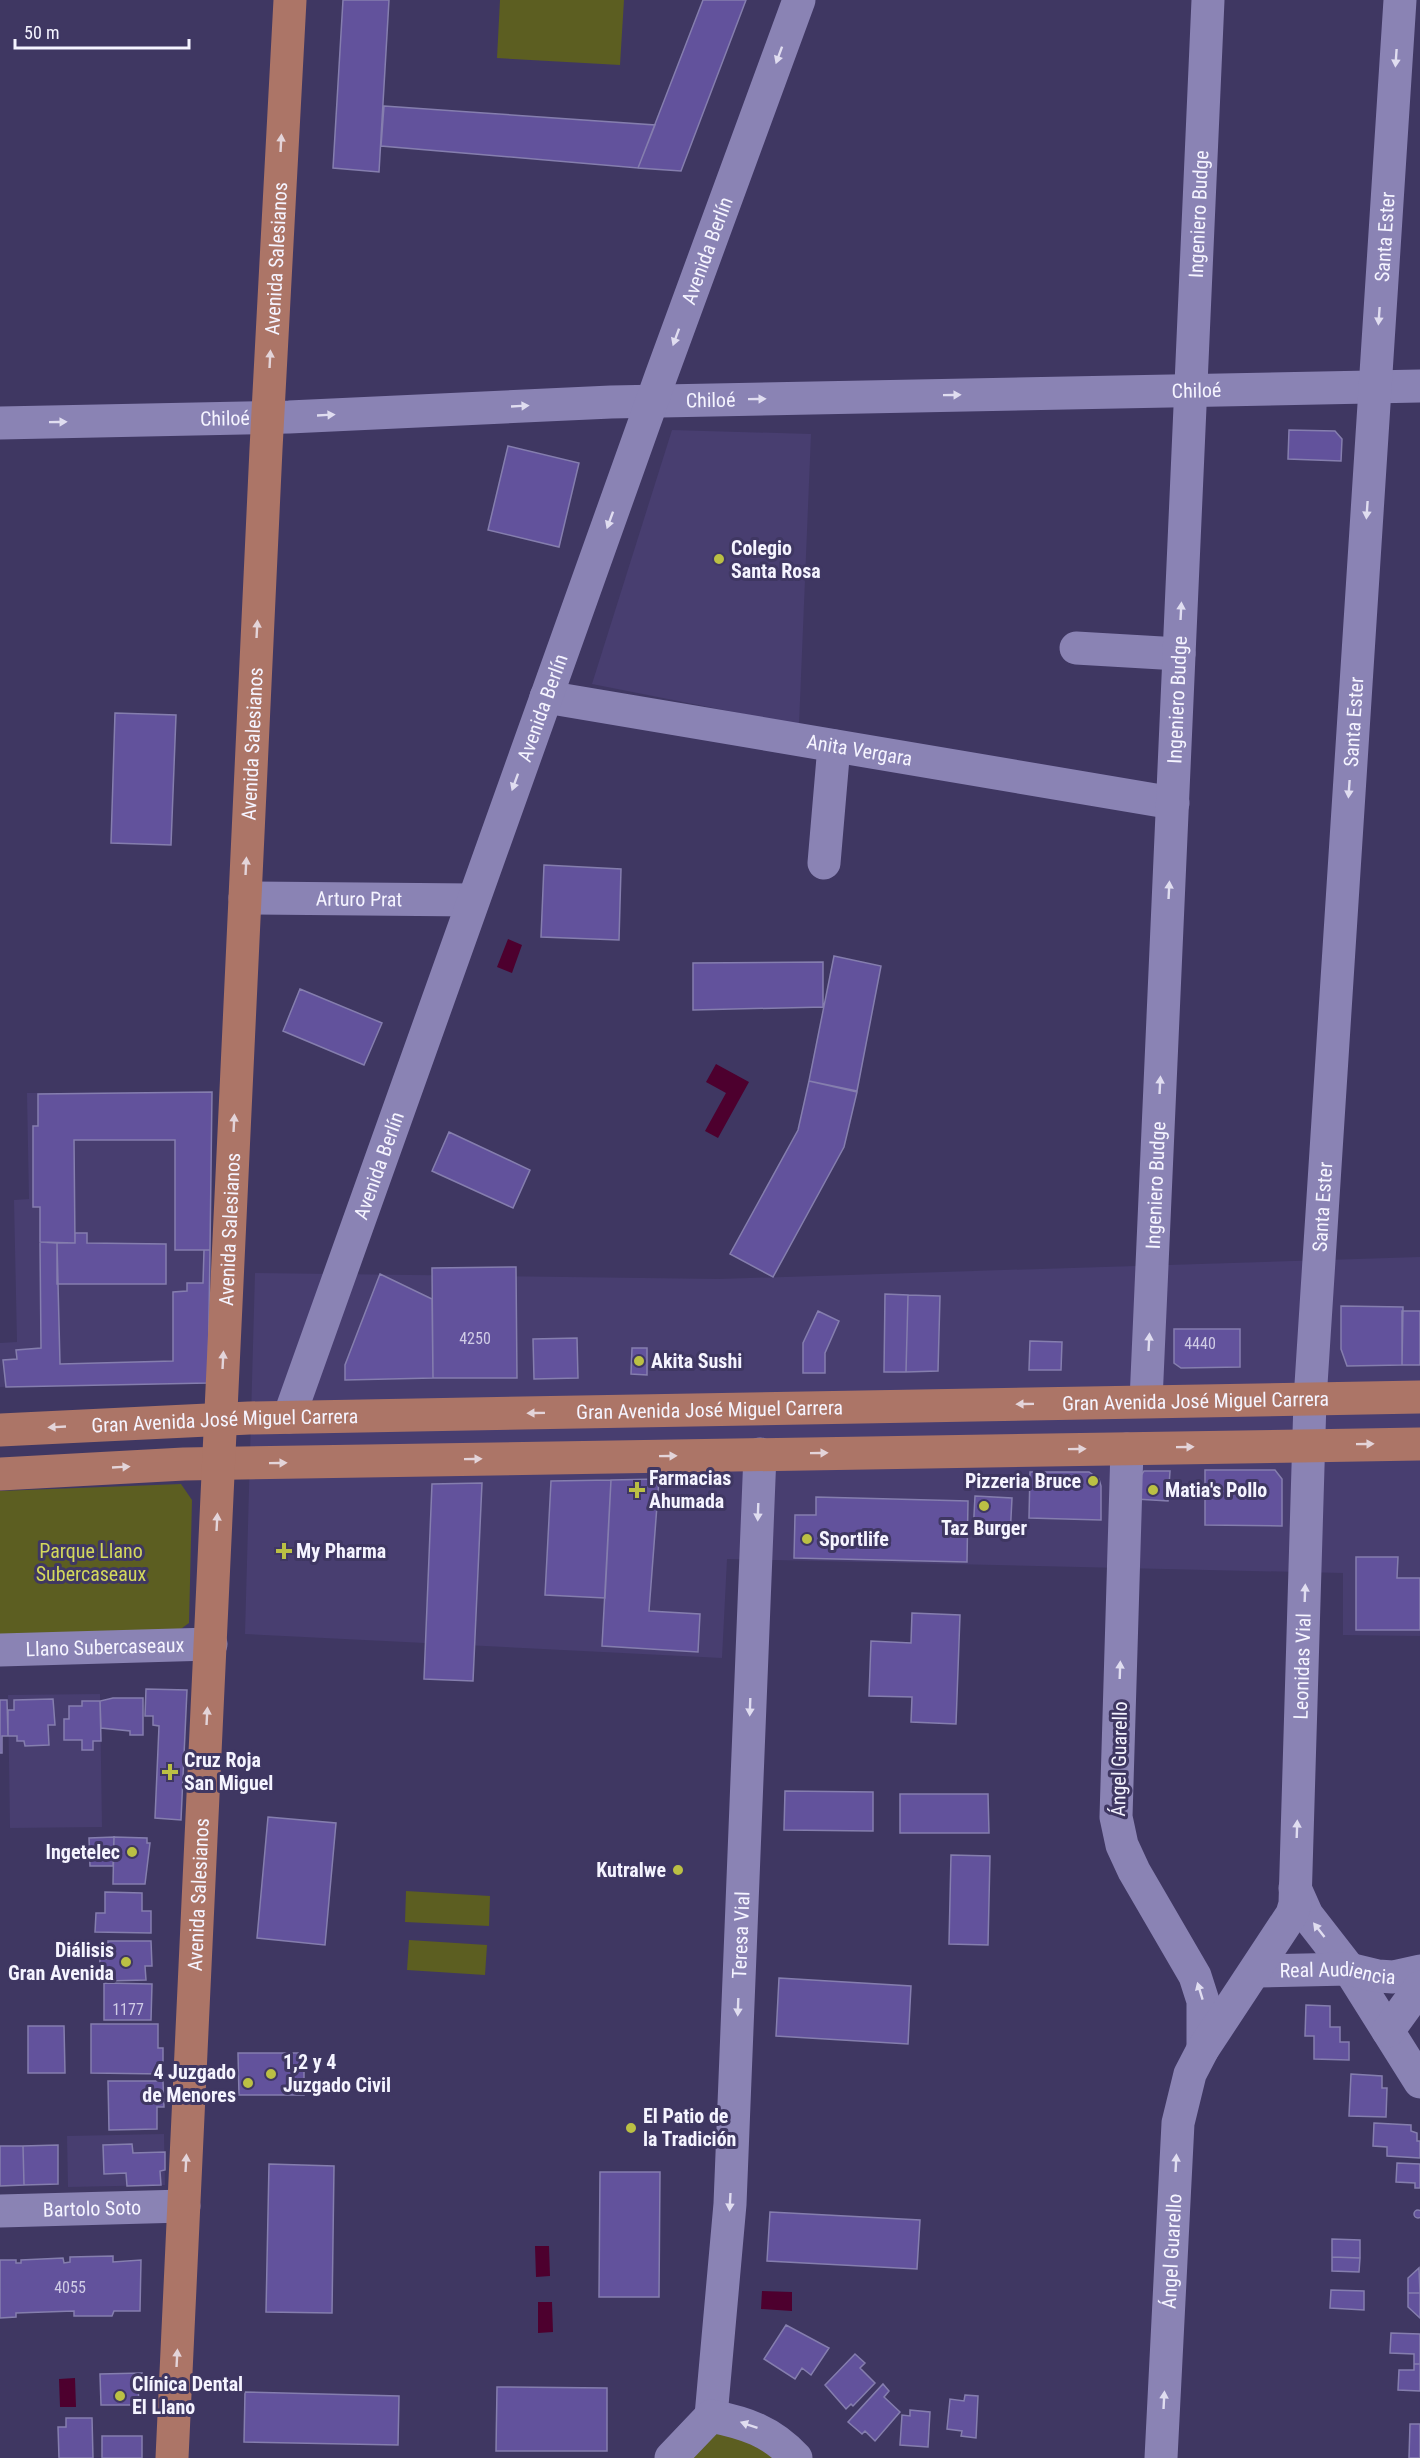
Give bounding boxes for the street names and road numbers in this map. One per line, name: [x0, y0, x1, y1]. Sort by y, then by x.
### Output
street label: Ingeniero Budge: [1184, 150, 1213, 279]
street label: Avenida Salesianos: [260, 181, 292, 336]
street label: Santa Ester: [1370, 191, 1400, 283]
street label: Avenida Berlín: [676, 194, 738, 308]
street label: Chiloé: [1171, 378, 1222, 403]
street label: Chiloé: [686, 388, 736, 413]
street label: Chiloé: [200, 406, 250, 431]
street label: Ingeniero Budge: [1162, 635, 1192, 764]
street label: Avenida Berlín: [512, 651, 573, 765]
street label: Avenida Salesianos: [237, 667, 268, 821]
street label: Santa Ester: [1339, 676, 1368, 768]
street label: Anita Vergara: [805, 729, 914, 771]
street label: Arturo Prat: [316, 887, 402, 911]
street label: Avenida Berlín: [349, 1108, 409, 1223]
street label: Ingeniero Budge: [1141, 1121, 1170, 1250]
street label: Avenida Salesianos: [214, 1152, 245, 1307]
street label: Santa Ester: [1308, 1161, 1337, 1253]
street label: Gran Avenida José Miguel Carrera: [1062, 1387, 1329, 1415]
street label: Gran Avenida José Miguel Carrera: [576, 1395, 843, 1424]
street label: Gran Avenida José Miguel Carrera: [91, 1404, 358, 1438]
street label: Leonidas Vial: [1288, 1613, 1316, 1720]
street label: Llano Subercaseaux: [25, 1633, 185, 1661]
street label: Ángel Guarello: [1106, 1701, 1132, 1817]
street label: Avenida Salesianos: [183, 1817, 214, 1972]
street label: Teresa Vial: [727, 1891, 754, 1979]
street label: Real Audiencia: [1279, 1957, 1396, 1989]
street label: Ángel Guarello: [1157, 2193, 1186, 2309]
street label: Bartolo Soto: [42, 2195, 141, 2222]

